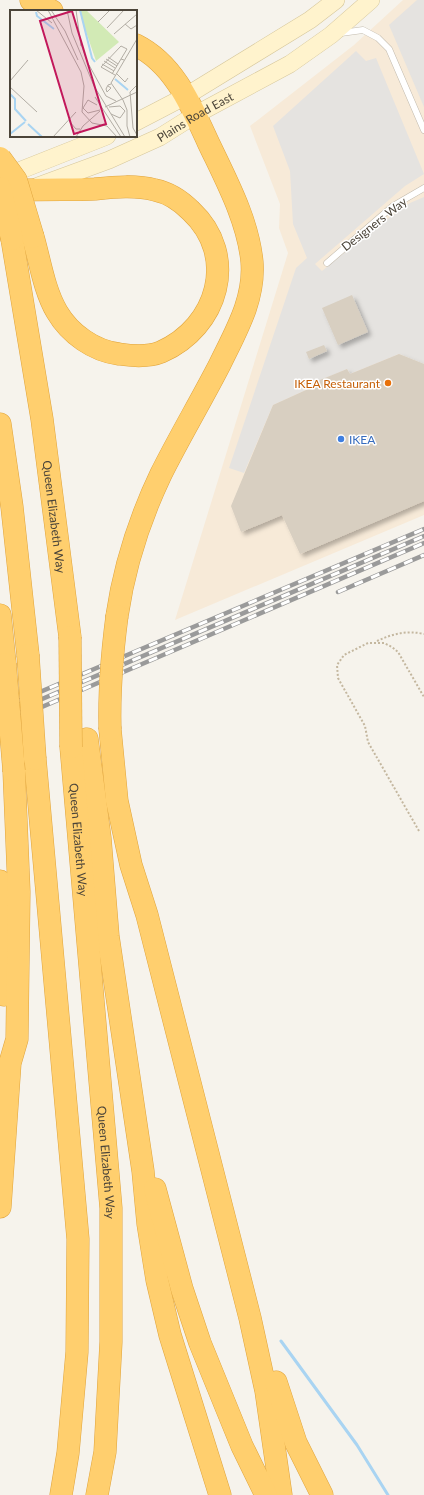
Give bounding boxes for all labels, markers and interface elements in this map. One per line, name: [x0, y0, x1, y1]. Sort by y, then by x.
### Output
inset map: [10, 10, 137, 137]
street label: Plains Road East: [154, 88, 236, 145]
street label: Designers Way: [338, 193, 410, 254]
place label: IKEA Restaurant: [294, 376, 381, 391]
marker: IKEA Restaurant: [383, 378, 393, 388]
place label: IKEA: [349, 432, 376, 447]
marker: IKEA: [336, 434, 346, 444]
street label: Queen Elizabeth Way: [40, 459, 69, 575]
street label: Queen Elizabeth Way: [67, 782, 91, 898]
street label: Queen Elizabeth Way: [95, 1105, 119, 1220]

